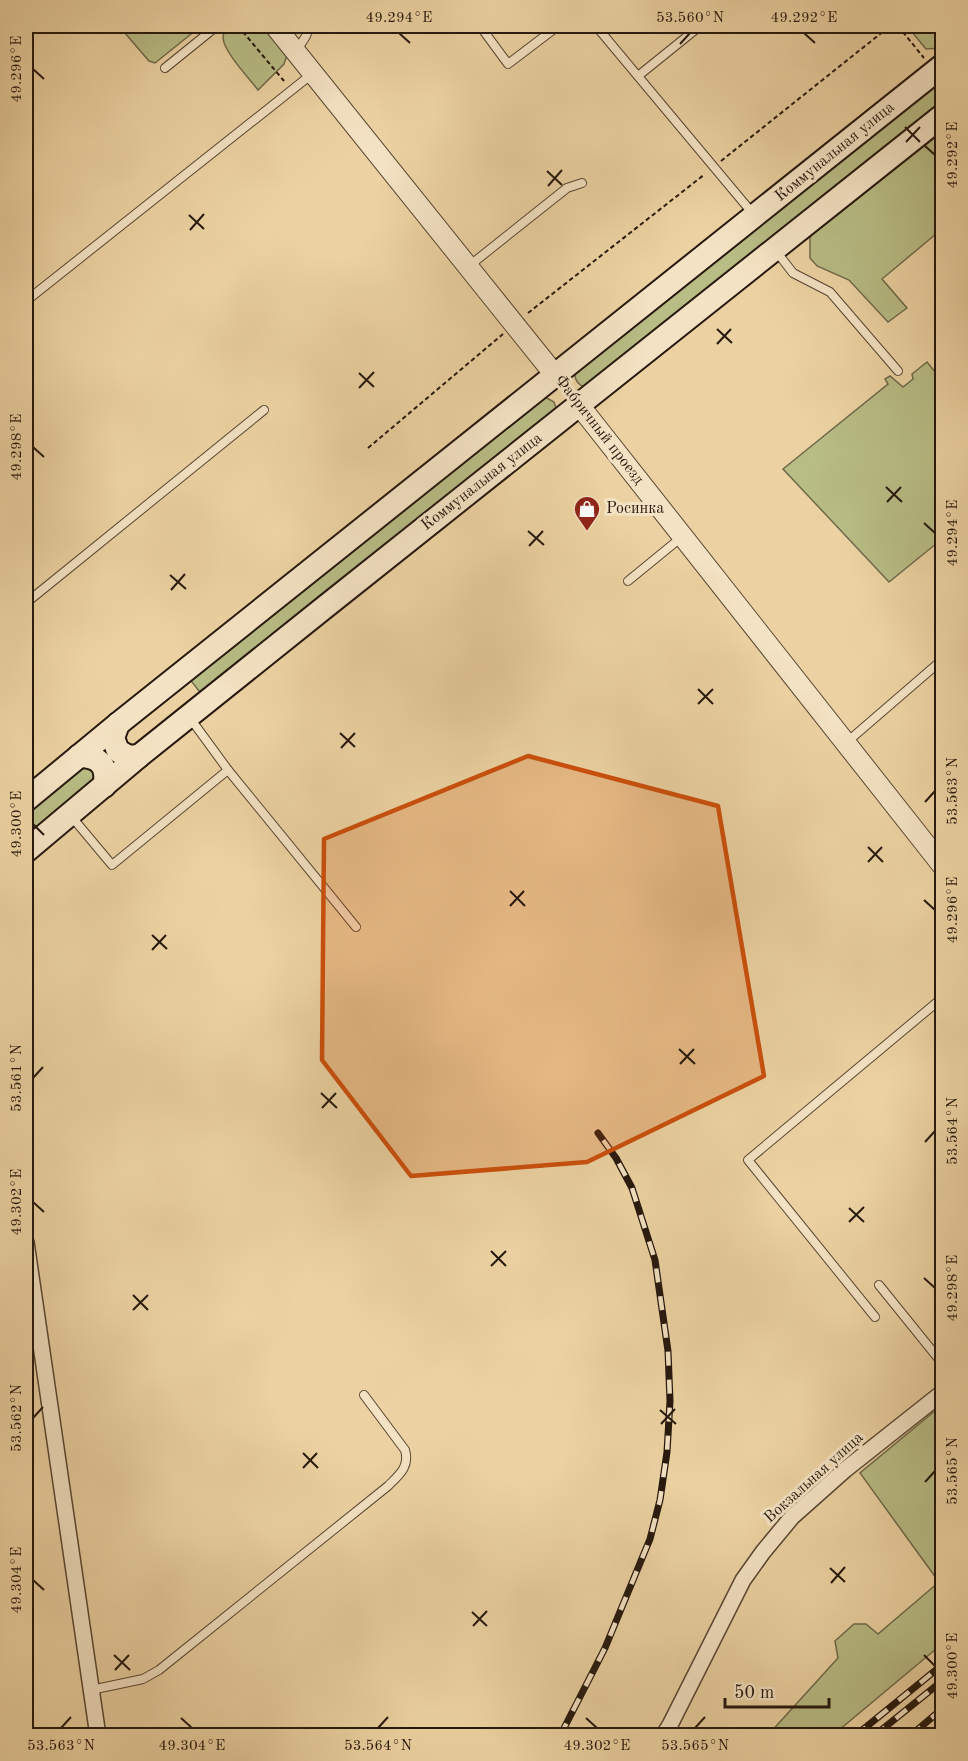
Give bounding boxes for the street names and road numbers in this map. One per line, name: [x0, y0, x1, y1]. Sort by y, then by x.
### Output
street label: Коммунальная улица: [772, 99, 898, 205]
street label: Фабричный проезд: [552, 372, 647, 488]
street label: Коммунальная улица: [419, 430, 545, 534]
street label: Вокзальная улица: [761, 1430, 867, 1526]

